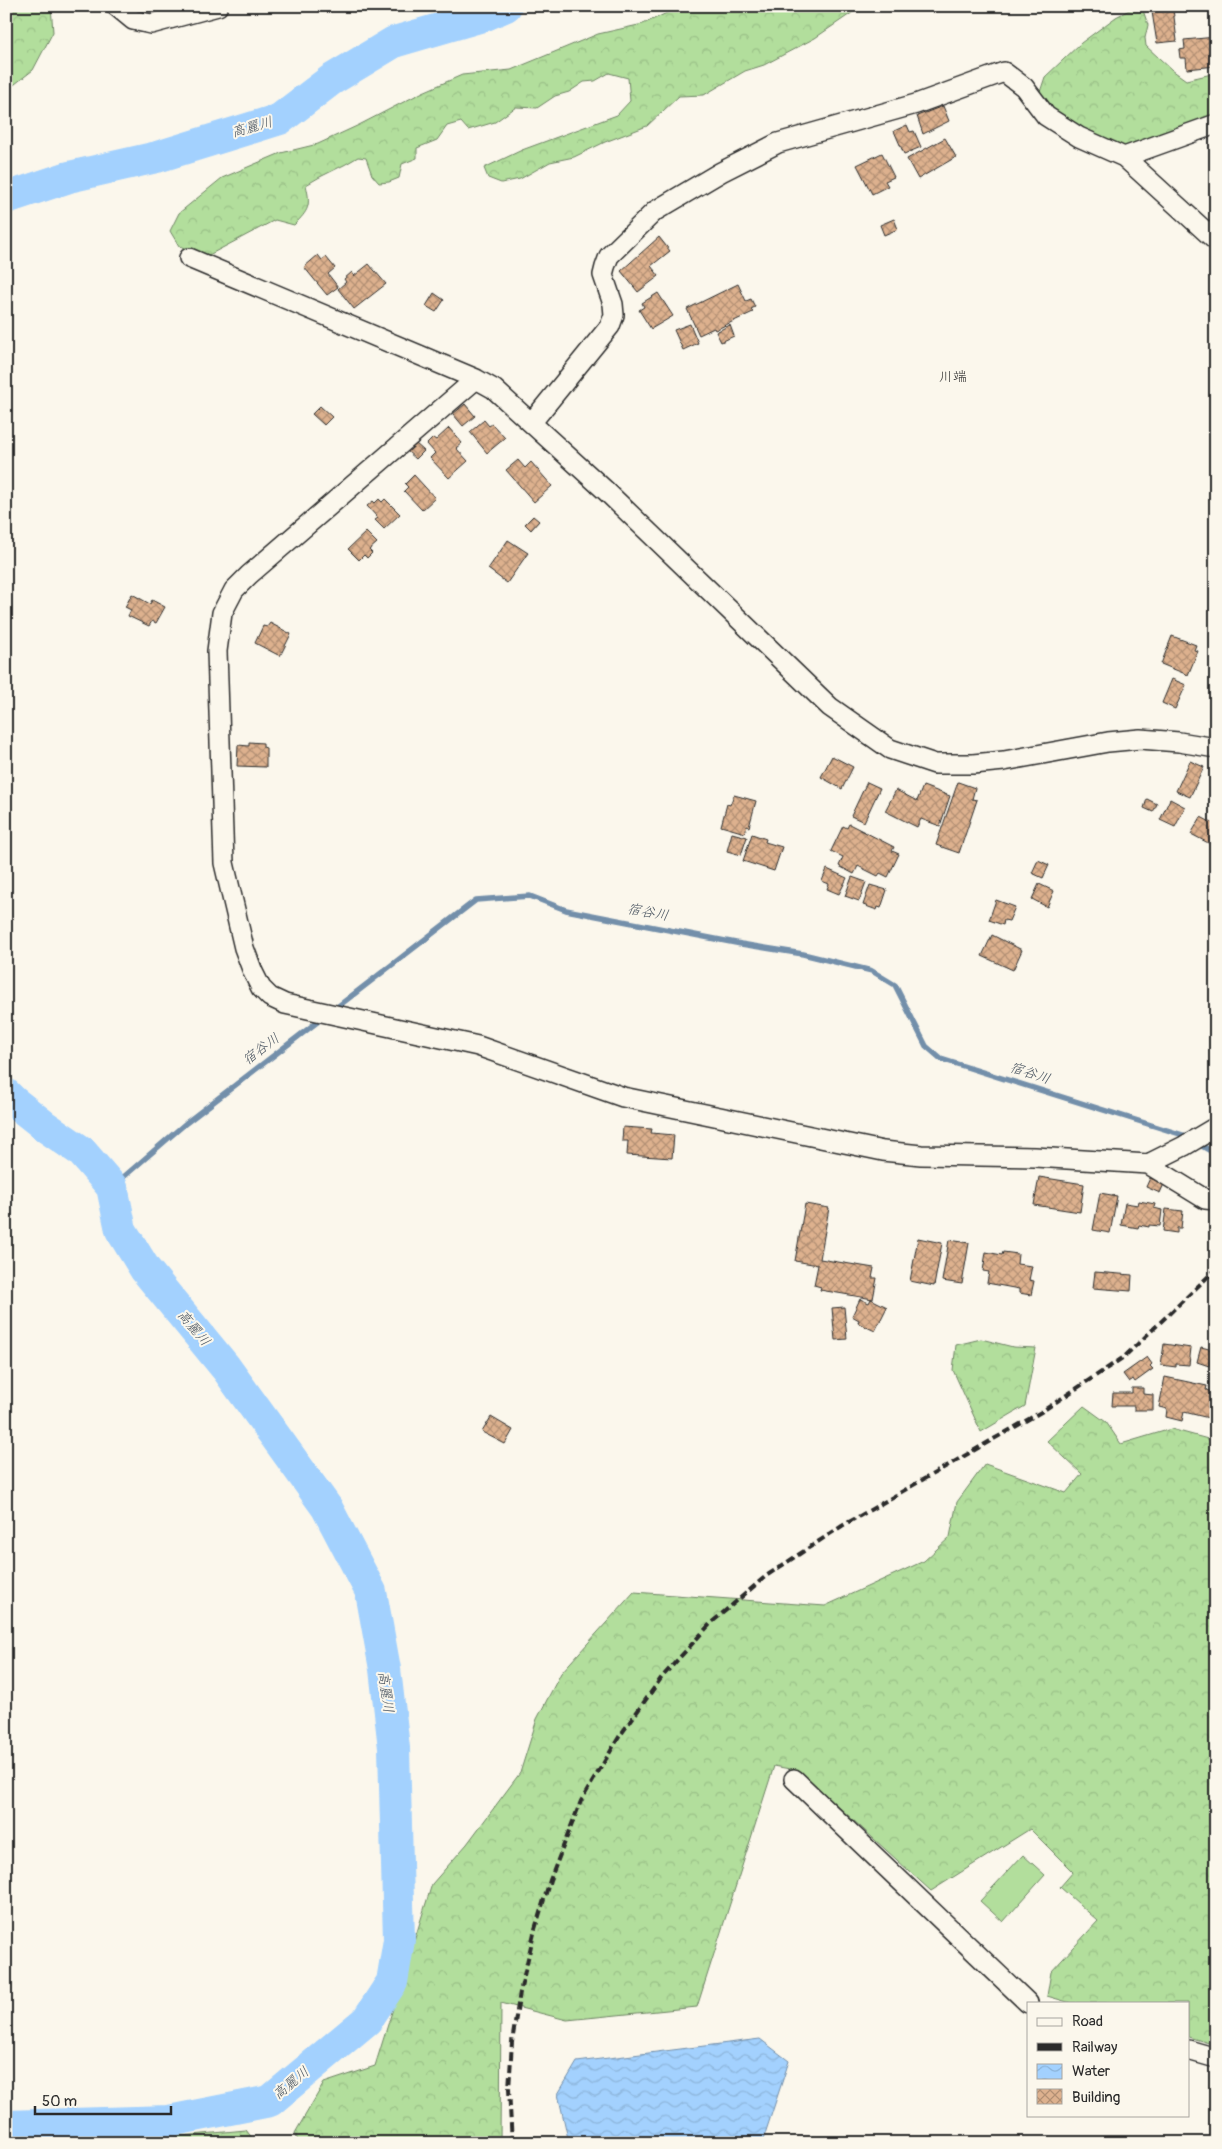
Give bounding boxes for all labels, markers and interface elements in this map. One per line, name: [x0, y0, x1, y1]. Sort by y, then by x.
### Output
water label: 高麗川: [229, 113, 275, 141]
district label: 川端: [939, 368, 967, 385]
water label: 宿谷川: [626, 900, 670, 924]
water label: 宿谷川: [239, 1030, 283, 1068]
water label: 宿谷川: [1007, 1058, 1053, 1088]
water label: 高麗川: [174, 1306, 214, 1350]
water label: 高麗川: [375, 1670, 397, 1714]
legend: [1027, 2002, 1190, 2116]
text: Road: [1072, 2012, 1103, 2031]
text: Railway: [1072, 2038, 1118, 2057]
text: Water: [1072, 2062, 1111, 2081]
water label: 高麗川: [269, 2063, 313, 2103]
scale bar: [35, 2084, 171, 2116]
text: Building: [1072, 2088, 1120, 2107]
text: 50 m: [42, 2092, 77, 2111]

